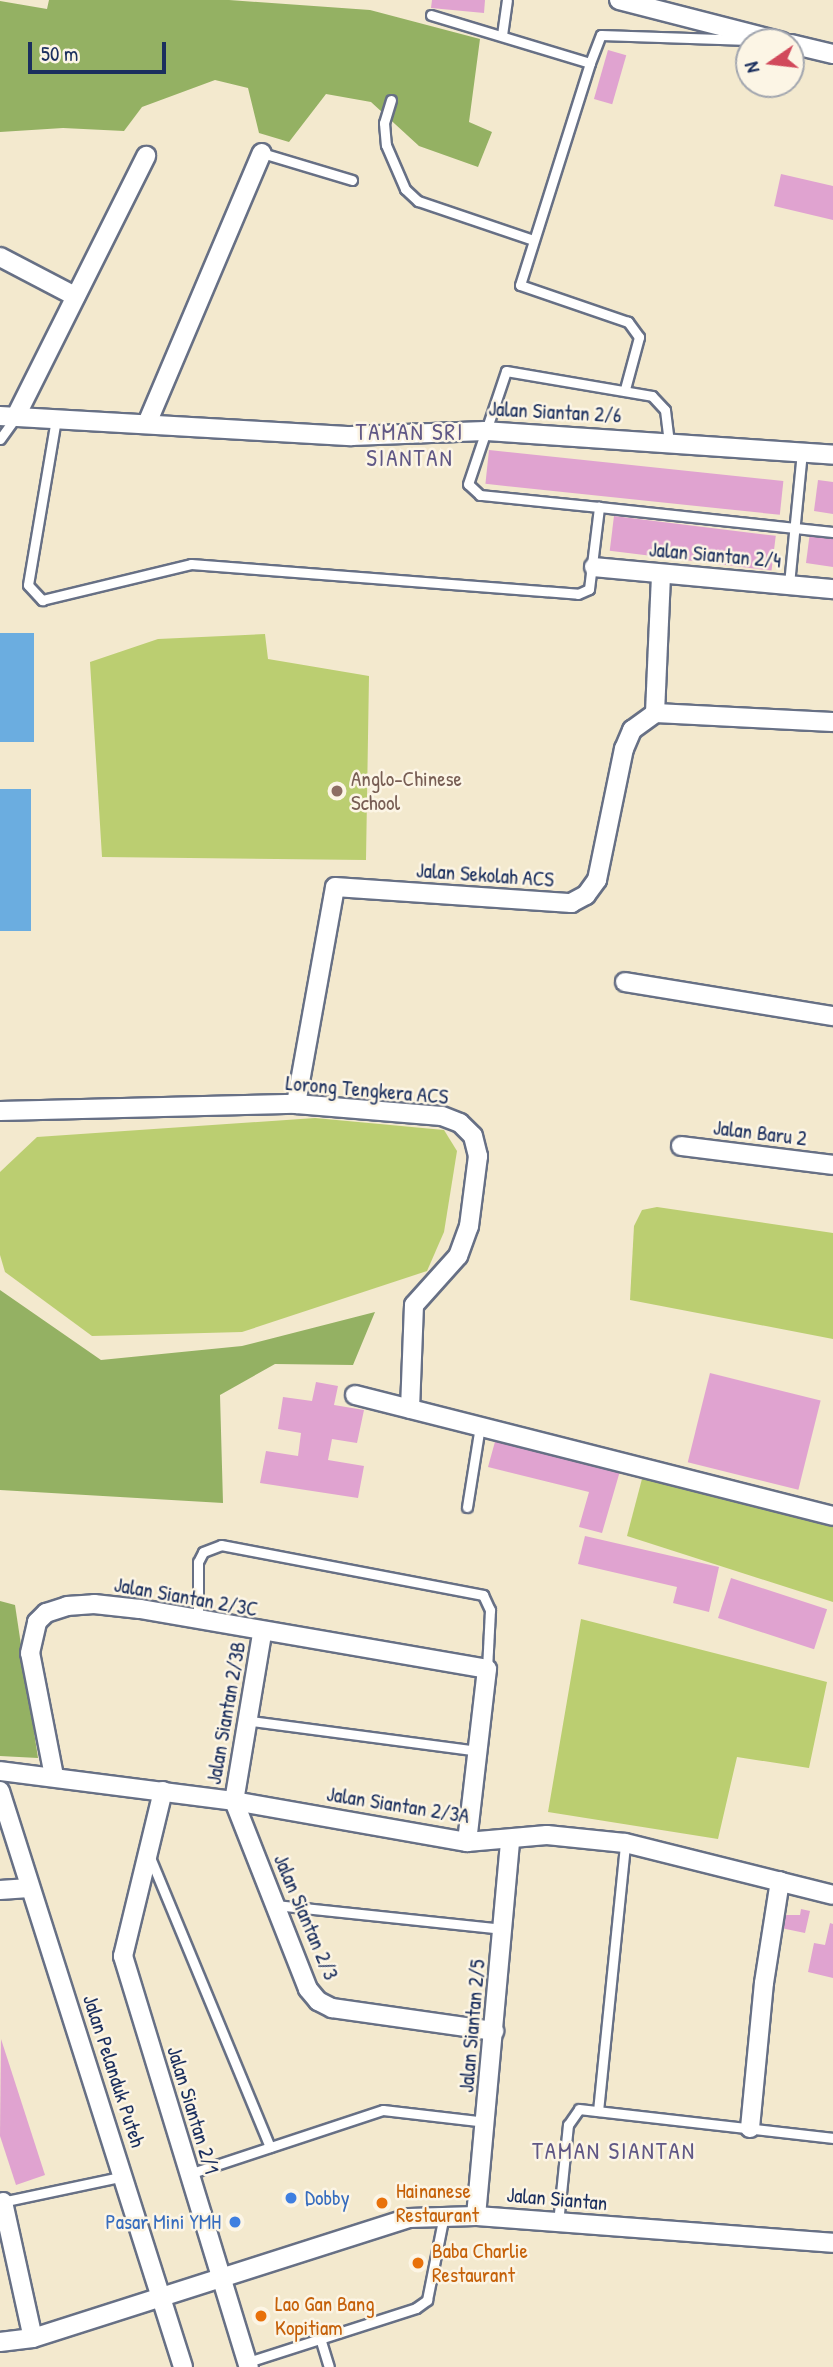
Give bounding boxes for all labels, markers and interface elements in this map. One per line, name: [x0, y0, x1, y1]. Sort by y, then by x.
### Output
scale bar: [32, 28, 170, 72]
north arrow: [735, 28, 805, 98]
text: 50 m: [41, 39, 78, 68]
text: N: [738, 60, 765, 76]
street label: Jalan Siantan 2/6: [488, 396, 622, 428]
district label: TAMAN SRI SIANTAN: [357, 418, 463, 472]
street label: Jalan Siantan 2/4: [648, 537, 782, 573]
place label: Anglo-Chinese School: [351, 766, 462, 816]
marker: Anglo-Chinese School: [329, 783, 345, 799]
street label: Jalan Sekolah ACS: [415, 858, 555, 892]
street label: Lorong Tengkera ACS: [285, 1070, 449, 1110]
street label: Jalan Baru 2: [712, 1115, 808, 1151]
street label: Jalan Siantan 2/3C: [112, 1572, 260, 1622]
street label: Jalan Siantan 2/3B: [201, 1640, 251, 1786]
street label: Jalan Siantan 2/3A: [325, 1781, 471, 1829]
street label: Jalan Siantan 2/3: [268, 1850, 344, 1984]
street label: Jalan Siantan 2/5: [454, 1958, 490, 2094]
street label: Jalan Pelanduk Puteh: [77, 1992, 151, 2150]
street label: Jalan Siantan 2/1: [162, 2043, 224, 2177]
district label: TAMAN SIANTAN: [534, 2137, 694, 2165]
place label: Hainanese Restaurant: [396, 2178, 479, 2228]
street label: Jalan Siantan: [506, 2182, 608, 2216]
place label: Dobby: [305, 2185, 350, 2211]
marker: Dobby: [283, 2190, 299, 2206]
marker: Hainanese Restaurant: [374, 2195, 390, 2211]
place label: Pasar Mini YMH: [106, 2209, 221, 2235]
marker: Pasar Mini YMH: [227, 2214, 243, 2230]
place label: Baba Charlie Restaurant: [432, 2238, 528, 2288]
marker: Baba Charlie Restaurant: [410, 2255, 426, 2271]
place label: Lao Gan Bang Kopitiam: [275, 2291, 375, 2341]
marker: Lao Gan Bang Kopitiam: [253, 2308, 269, 2324]

